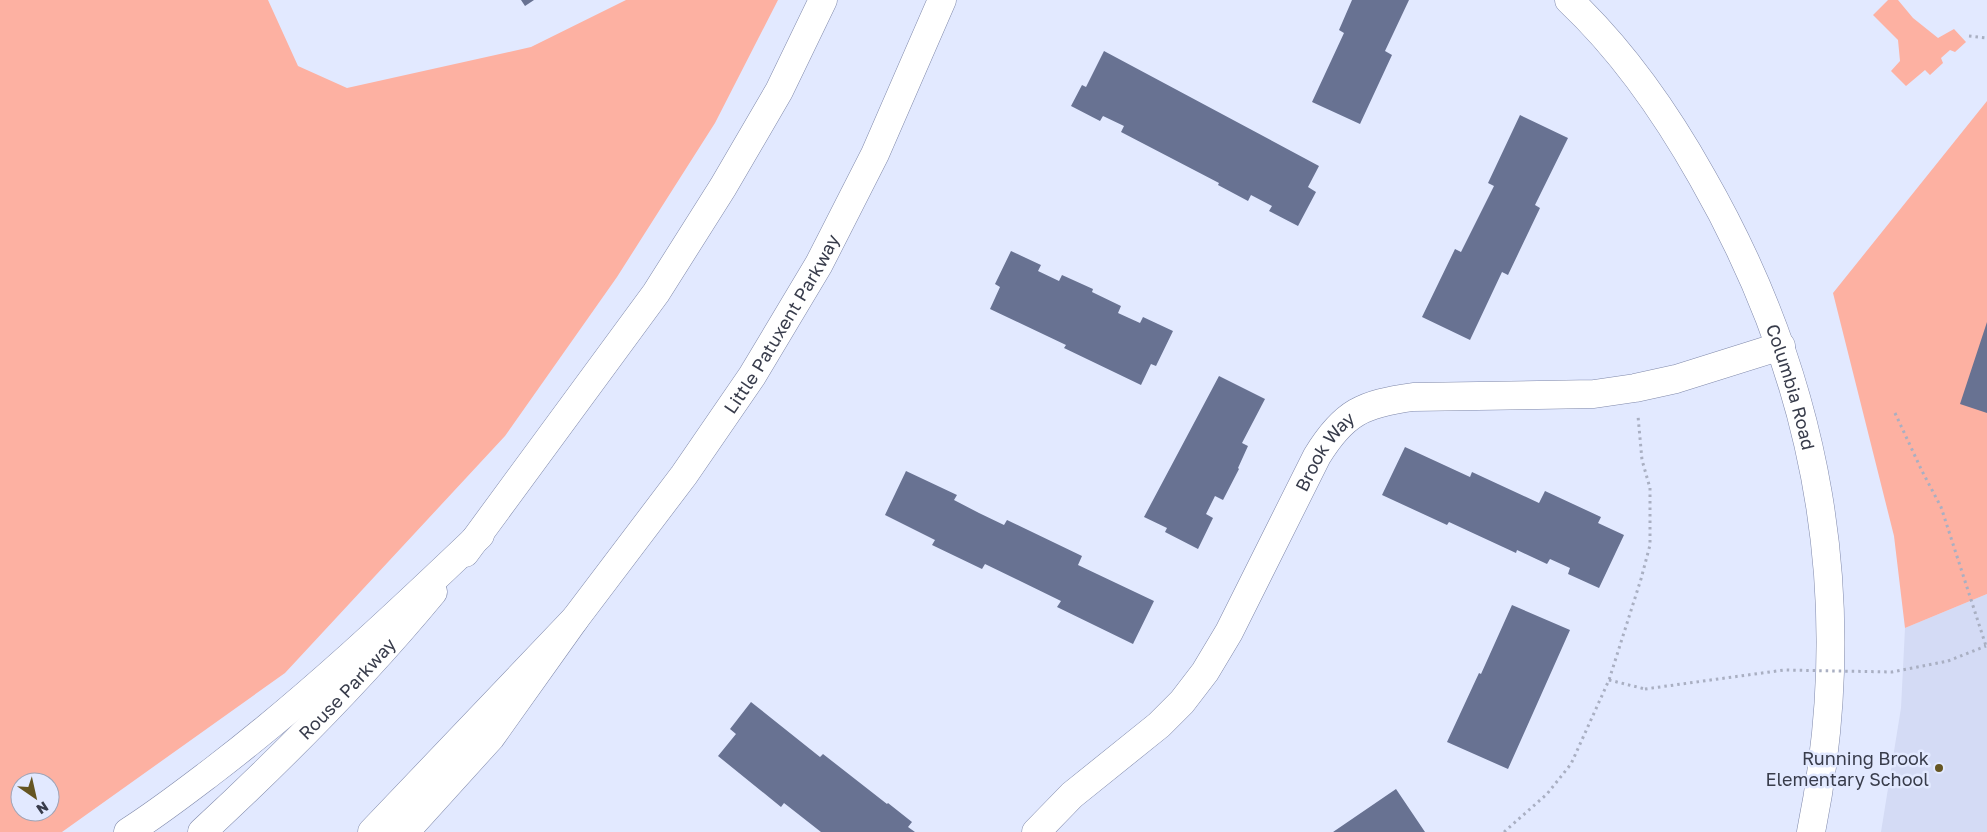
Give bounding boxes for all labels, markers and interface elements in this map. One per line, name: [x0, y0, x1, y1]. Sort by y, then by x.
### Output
street label: Little Patuxent Parkway: [719, 230, 843, 417]
street label: Columbia Road: [1762, 321, 1820, 452]
street label: Brook Way: [1290, 407, 1359, 495]
street label: Rouse Parkway: [294, 633, 400, 744]
place label: Running Brook Elementary School: [1765, 747, 1929, 790]
marker: Running Brook Elementary School: [1933, 762, 1945, 774]
north arrow: [10, 772, 60, 822]
text: N: [33, 798, 52, 818]

